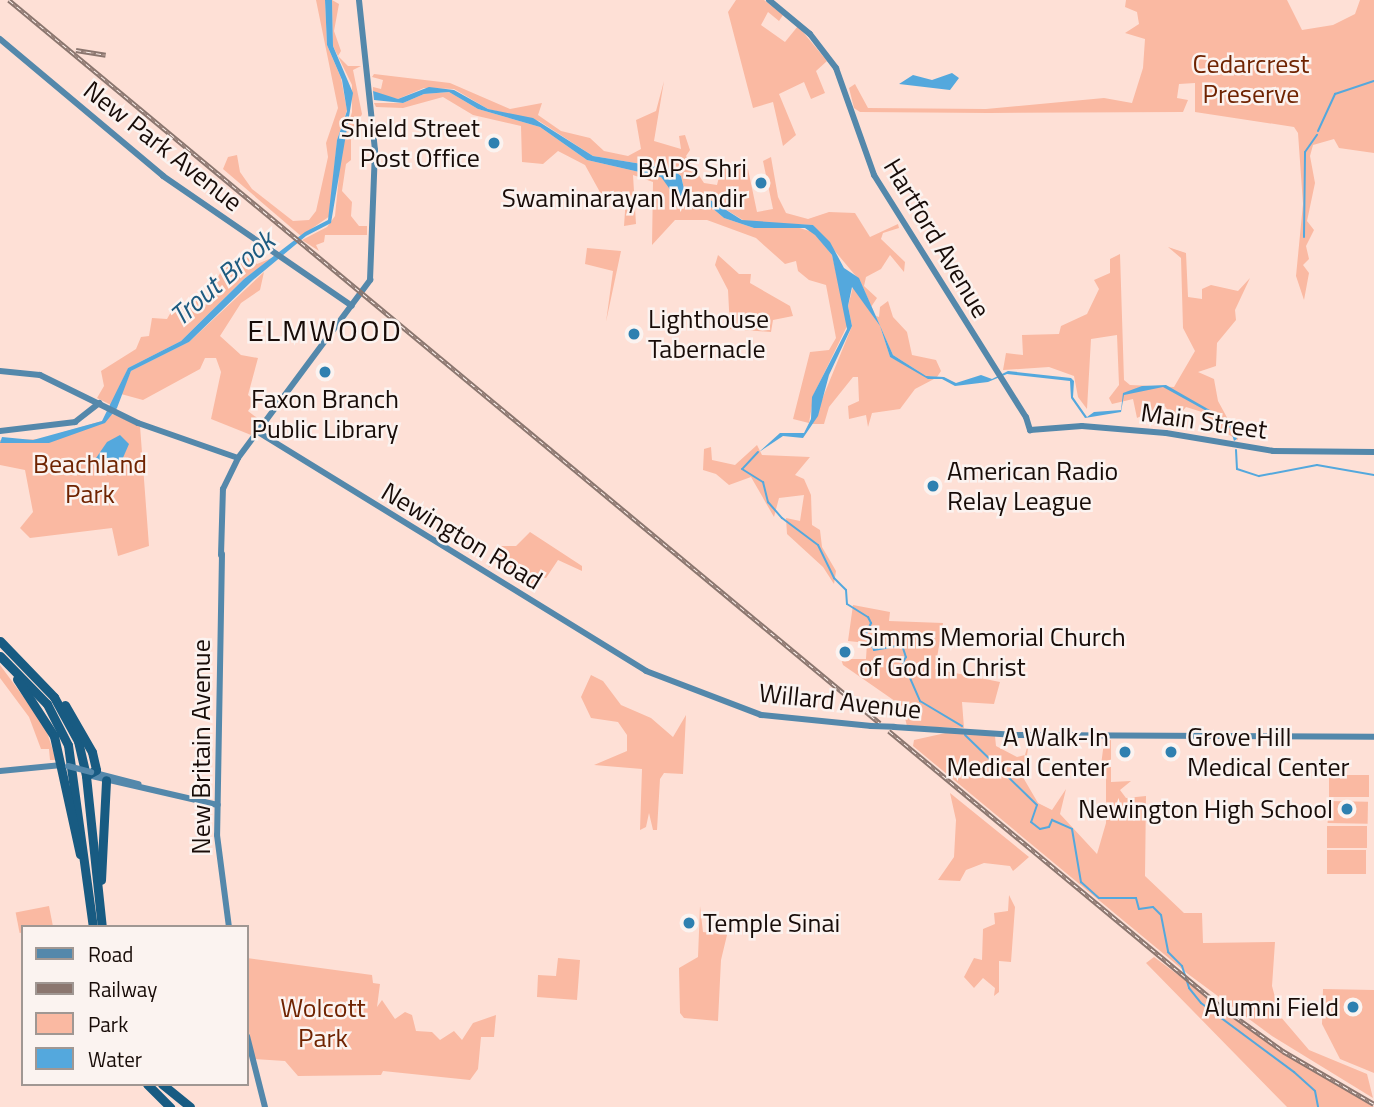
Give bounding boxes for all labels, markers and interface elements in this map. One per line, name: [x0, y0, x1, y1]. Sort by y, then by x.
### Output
park label: Cedarcrest Preserve: [1193, 48, 1309, 110]
street label: New Park Avenue: [77, 74, 249, 218]
place label: Shield Street Post Office: [341, 112, 480, 174]
marker: Shield Street Post Office: [486, 135, 502, 151]
place label: BAPS Shri Swaminarayan Mandir: [502, 152, 747, 214]
street label: Hartford Avenue: [877, 153, 997, 323]
marker: BAPS Shri Swaminarayan Mandir: [753, 175, 769, 191]
water label: Trout Brook: [163, 224, 281, 332]
place label: Lighthouse Tabernacle: [648, 303, 769, 364]
district label: ELMWOOD: [248, 312, 402, 348]
marker: Lighthouse Tabernacle: [626, 326, 642, 342]
marker: Faxon Branch Public Library: [317, 364, 333, 380]
place label: Faxon Branch Public Library: [251, 383, 399, 444]
street label: Main Street: [1139, 397, 1269, 445]
park label: Beachland Park: [33, 448, 147, 510]
place label: American Radio Relay League: [947, 455, 1118, 516]
street label: Newington Road: [376, 476, 548, 596]
marker: American Radio Relay League: [925, 478, 941, 494]
place label: Simms Memorial Church of God in Christ: [859, 621, 1126, 682]
street label: New Britain Avenue: [185, 639, 217, 855]
marker: Simms Memorial Church of God in Christ: [837, 644, 853, 660]
street label: Willard Avenue: [757, 677, 923, 725]
place label: A Walk-In Medical Center: [946, 721, 1109, 782]
place label: Grove Hill Medical Center: [1187, 721, 1350, 782]
marker: A Walk-In Medical Center: [1115, 742, 1135, 762]
marker: Grove Hill Medical Center: [1161, 742, 1181, 762]
place label: Newington High School: [1078, 793, 1333, 825]
marker: Newington High School: [1339, 801, 1355, 817]
place label: Temple Sinai: [703, 907, 840, 939]
marker: Temple Sinai: [681, 915, 697, 931]
legend: [21, 925, 248, 1086]
text: Road: [88, 938, 133, 970]
text: Railway: [88, 973, 157, 1005]
place label: Alumni Field: [1204, 991, 1339, 1023]
park label: Wolcott Park: [280, 992, 366, 1054]
marker: Alumni Field: [1345, 999, 1361, 1015]
text: Park: [88, 1008, 128, 1040]
text: Water: [88, 1043, 142, 1075]

